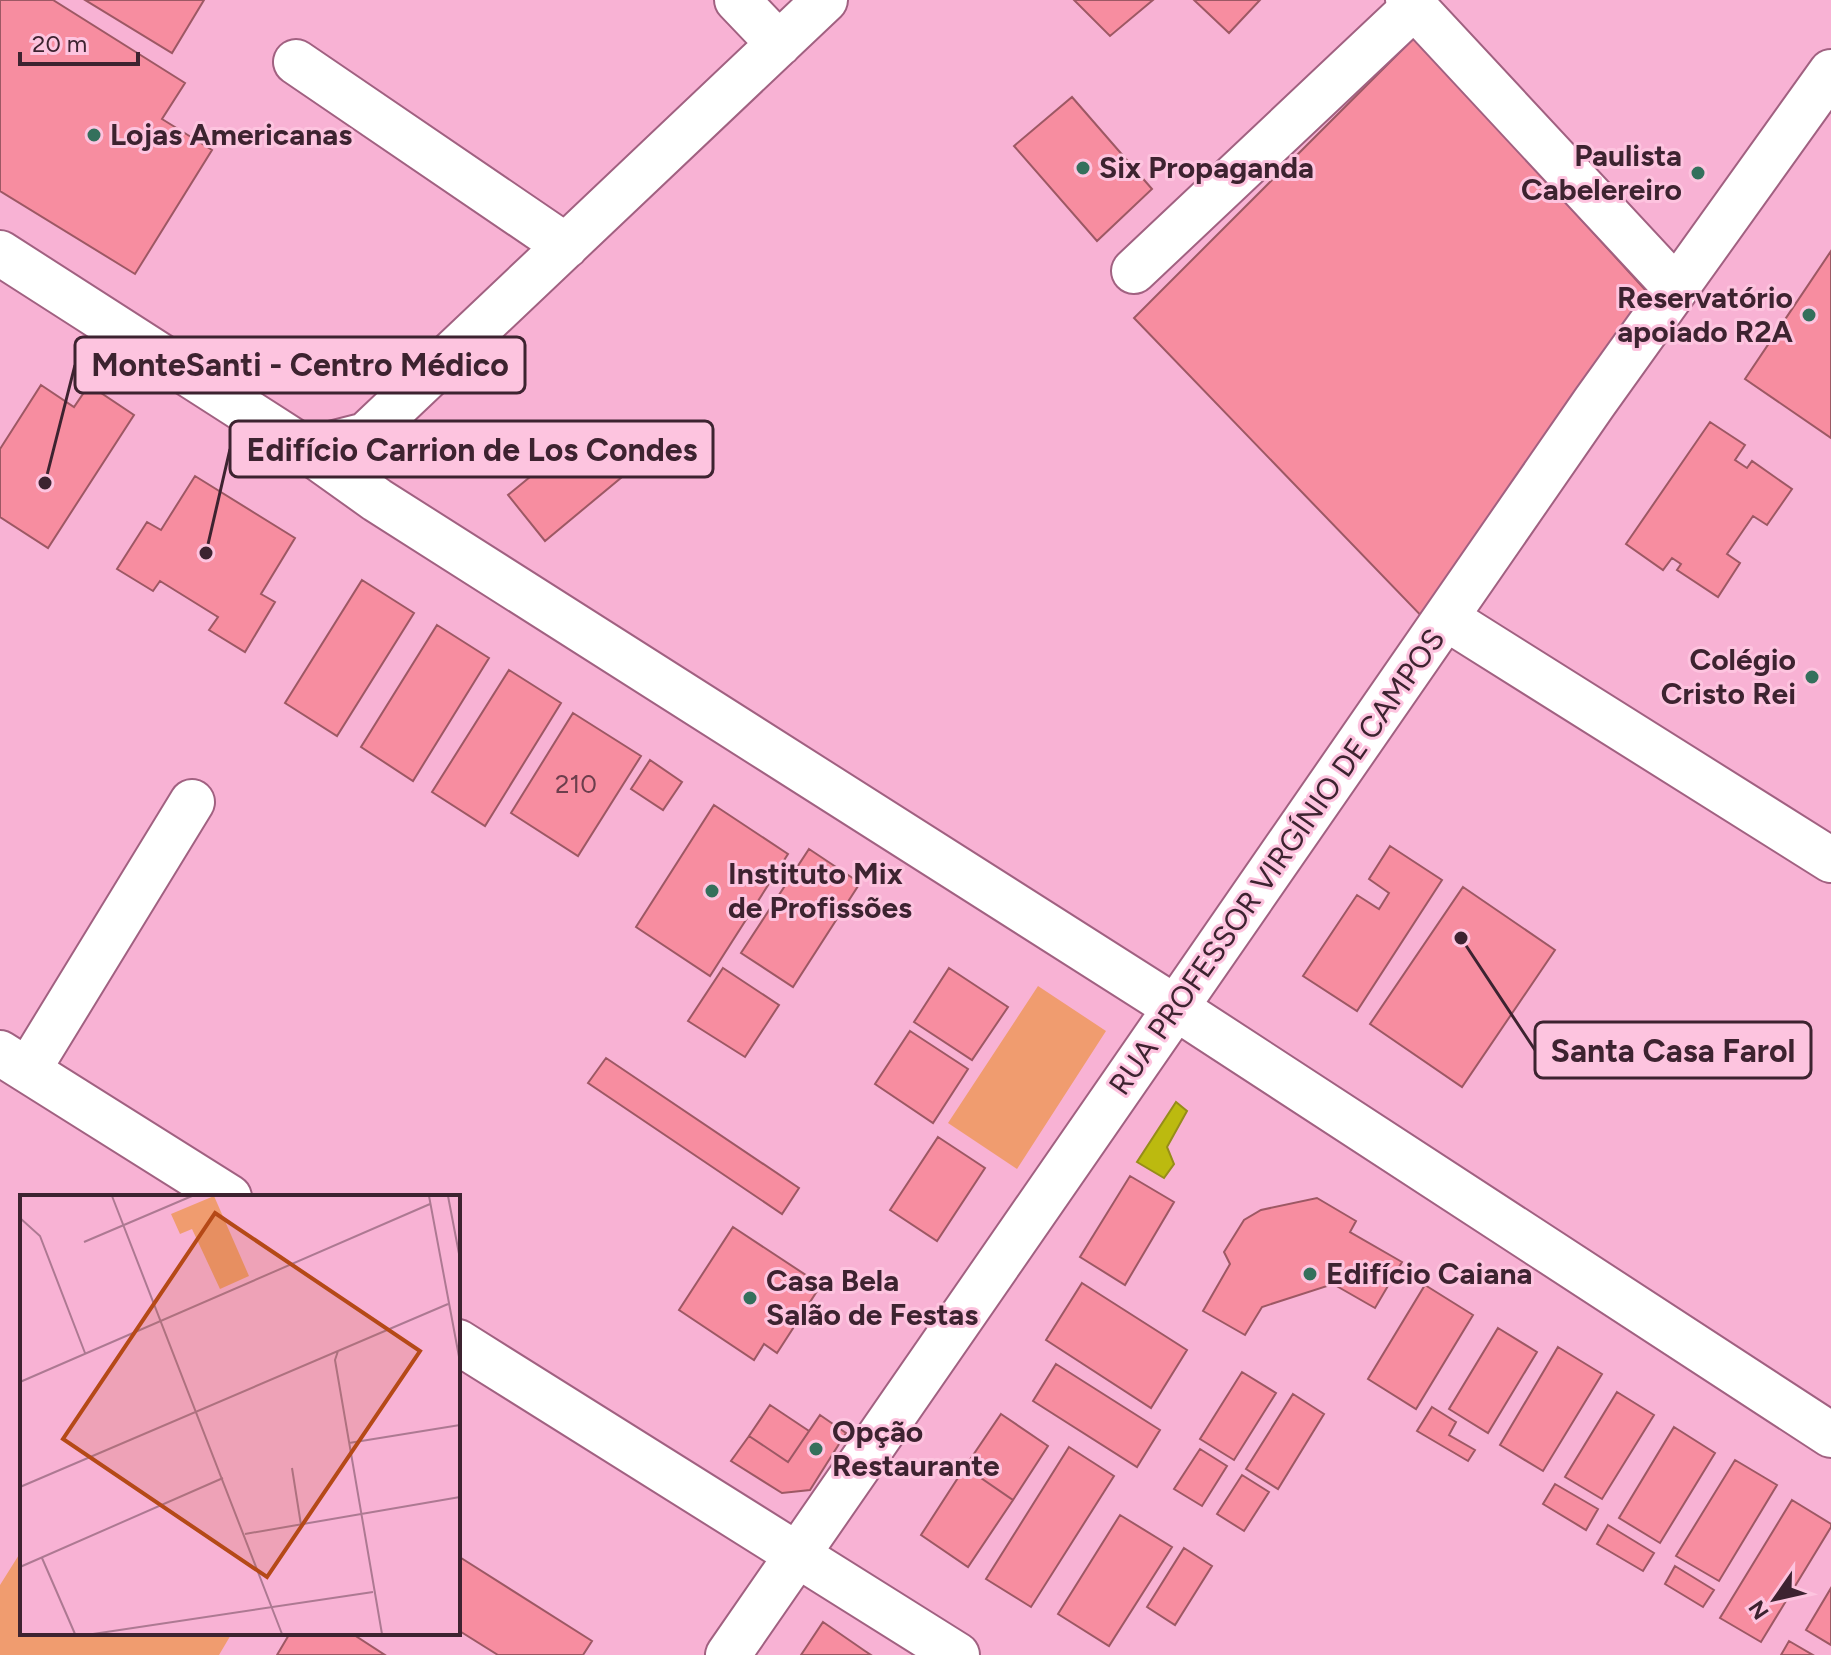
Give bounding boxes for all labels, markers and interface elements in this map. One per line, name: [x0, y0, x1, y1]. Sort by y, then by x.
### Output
scale bar: [20, 16, 138, 66]
text: 20 m: [32, 29, 87, 58]
place label: Lojas Americanas: [110, 116, 352, 153]
marker: Lojas Americanas: [85, 126, 103, 144]
place label: Paulista Cabelereiro: [1521, 137, 1682, 208]
place label: Six Propaganda: [1099, 149, 1314, 186]
marker: Six Propaganda: [1074, 159, 1092, 177]
marker: Paulista Cabelereiro: [1689, 164, 1707, 182]
place label: Reservatório apoiado R2A: [1617, 279, 1794, 350]
marker: Reservatório apoiado R2A: [1800, 306, 1818, 324]
callout: MonteSanti - Centro Médico: [75, 337, 525, 393]
text: MonteSanti - Centro Médico: [91, 346, 509, 384]
callout: Edifício Carrion de Los Condes: [230, 421, 713, 477]
text: Edifício Carrion de Los Condes: [247, 431, 698, 469]
street label: RUA PROFESSOR VIRGÍNIO DE CAMPOS: [1101, 622, 1452, 1102]
place label: Colégio Cristo Rei: [1661, 641, 1796, 712]
marker: Colégio Cristo Rei: [1803, 668, 1821, 686]
house number: 210: [555, 768, 597, 800]
place label: Instituto Mix de Profissões: [728, 855, 912, 926]
marker: Instituto Mix de Profissões: [703, 882, 721, 900]
callout: Santa Casa Farol: [1535, 1022, 1811, 1078]
text: Santa Casa Farol: [1551, 1032, 1795, 1070]
inset map: [20, 1195, 460, 1635]
place label: Edifício Caiana: [1326, 1255, 1532, 1292]
place label: Casa Bela Salão de Festas: [766, 1262, 978, 1333]
marker: Edifício Caiana: [1301, 1265, 1319, 1283]
marker: Casa Bela Salão de Festas: [741, 1289, 759, 1307]
place label: Opção Restaurante: [832, 1413, 1000, 1484]
marker: Opção Restaurante: [807, 1440, 825, 1458]
north arrow: [1735, 1559, 1815, 1639]
text: N: [1743, 1595, 1775, 1625]

